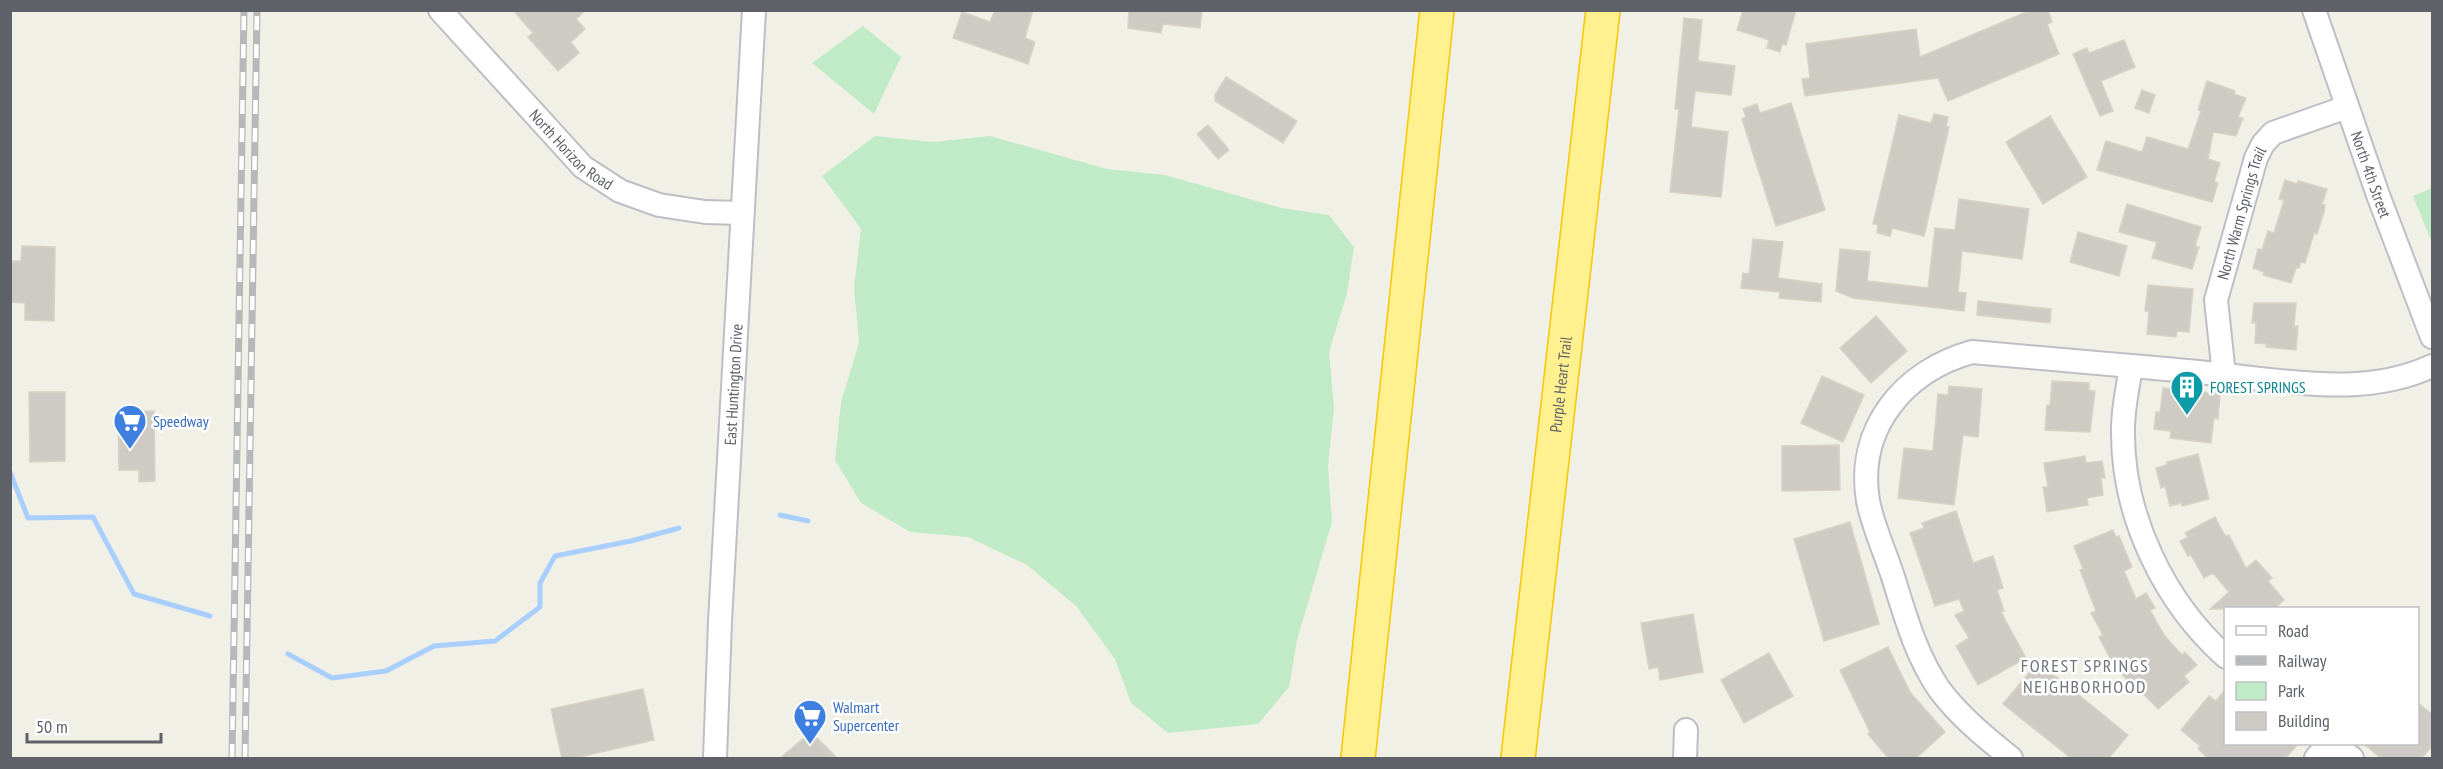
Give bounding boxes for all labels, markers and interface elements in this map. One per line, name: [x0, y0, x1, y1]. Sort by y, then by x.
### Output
street label: North Horizon Road: [525, 105, 617, 194]
street label: North 4th Street: [2347, 128, 2396, 221]
street label: North Warm Springs Trail: [2212, 143, 2270, 282]
street label: East Huntington Drive: [720, 323, 747, 446]
street label: Purple Heart Trail: [1545, 335, 1576, 433]
building icon: FOREST SPRINGS: [2169, 369, 2205, 416]
place label: FOREST SPRINGS: [2210, 377, 2306, 397]
supermarket icon: Speedway: [112, 403, 148, 450]
place label: Speedway: [153, 411, 209, 431]
legend: [2224, 607, 2419, 745]
text: Road: [2278, 619, 2309, 642]
text: Railway: [2278, 649, 2327, 672]
district label: FOREST SPRINGS NEIGHBORHOOD: [2021, 654, 2149, 698]
text: Park: [2278, 679, 2305, 702]
place label: Walmart Supercenter: [833, 697, 900, 735]
supermarket icon: Walmart Supercenter: [792, 698, 828, 745]
scale bar: [27, 706, 160, 744]
text: Building: [2278, 709, 2330, 732]
text: 50 m: [36, 715, 68, 738]

